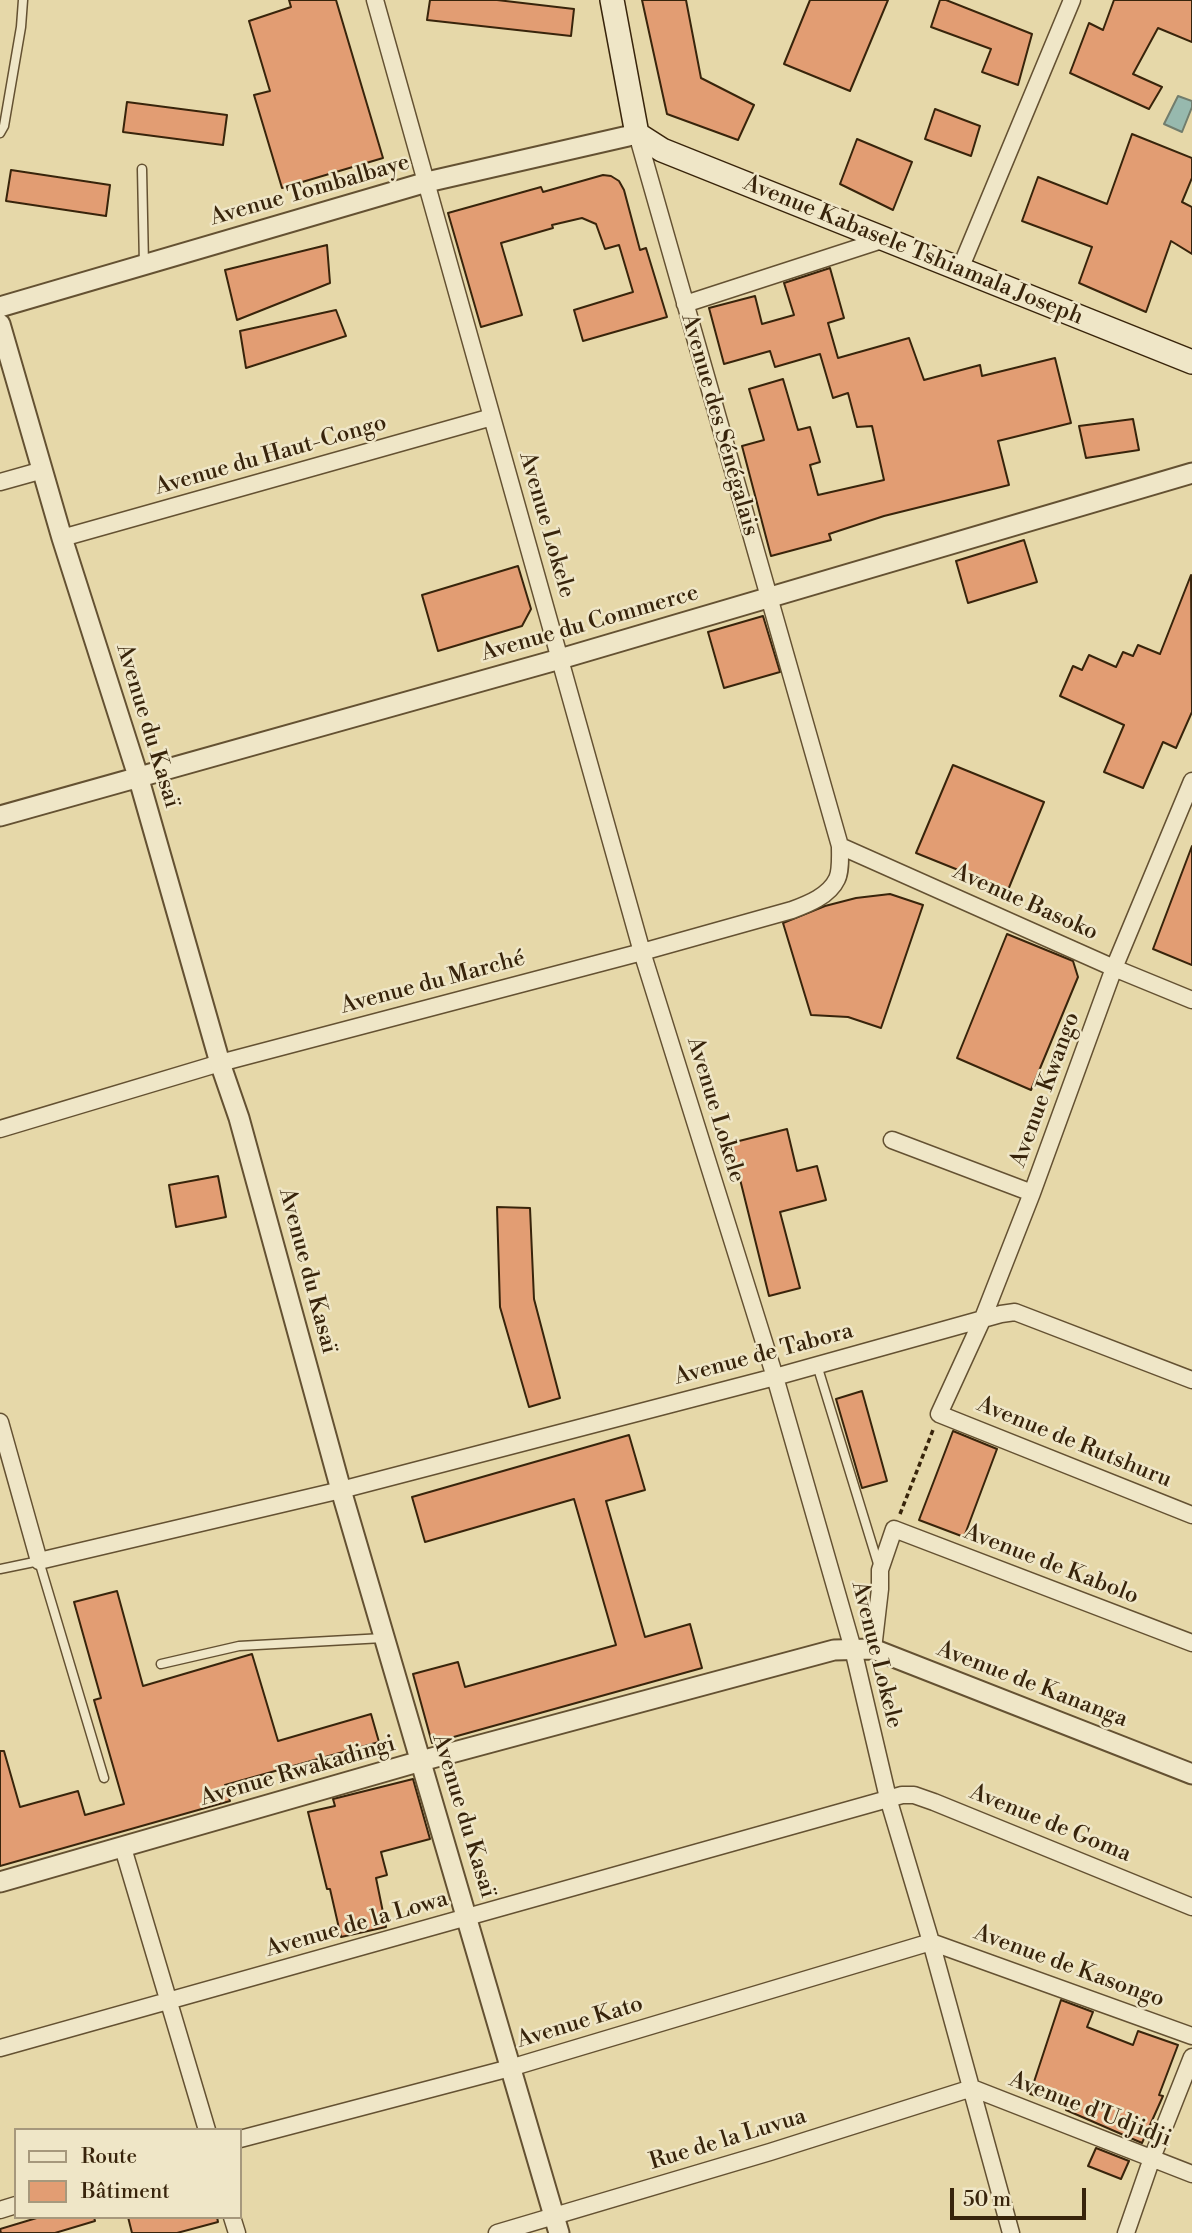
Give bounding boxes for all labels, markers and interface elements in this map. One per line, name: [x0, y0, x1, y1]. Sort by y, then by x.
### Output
street label: Avenue Tombalbaye: [207, 149, 413, 233]
street label: Avenue Kabasele Tshiamala Joseph: [739, 170, 1087, 332]
street label: Avenue des Sénégalais: [674, 311, 764, 539]
street label: Avenue du Haut-Congo: [152, 410, 390, 502]
street label: Avenue Lokele: [512, 449, 580, 601]
street label: Avenue du Commerce: [478, 580, 702, 668]
street label: Avenue du Kasaï: [109, 641, 185, 811]
street label: Avenue Basoko: [948, 859, 1102, 947]
street label: Avenue du Marché: [338, 945, 528, 1021]
street label: Avenue Kwango: [1005, 1009, 1087, 1171]
street label: Avenue Lokele: [680, 1034, 750, 1186]
street label: Avenue du Kasaï: [272, 1185, 342, 1357]
street label: Avenue de Tabora: [672, 1318, 856, 1392]
street label: Avenue de Rutshuru: [973, 1391, 1175, 1495]
street label: Avenue de Kabolo: [960, 1519, 1142, 1611]
street label: Avenue Lokele: [844, 1579, 908, 1731]
street label: Avenue de Kananga: [933, 1636, 1131, 1734]
street label: Avenue Rwakadingi: [197, 1731, 399, 1813]
street label: Avenue du Kasaï: [425, 1731, 501, 1901]
street label: Avenue de Goma: [965, 1779, 1135, 1869]
street label: Avenue de la Lowa: [263, 1886, 451, 1964]
street label: Avenue de Kasongo: [970, 1920, 1168, 2014]
street label: Avenue Kato: [513, 1991, 647, 2055]
street label: Avenue d'Udjidji: [1005, 2066, 1175, 2154]
street label: Rue de la Luvua: [646, 2103, 810, 2177]
legend: [14, 2128, 242, 2219]
text: Route: [81, 2144, 137, 2170]
scale bar: [954, 2174, 1090, 2218]
text: Bâtiment: [81, 2179, 170, 2205]
text: 50 m: [963, 2187, 1011, 2213]

